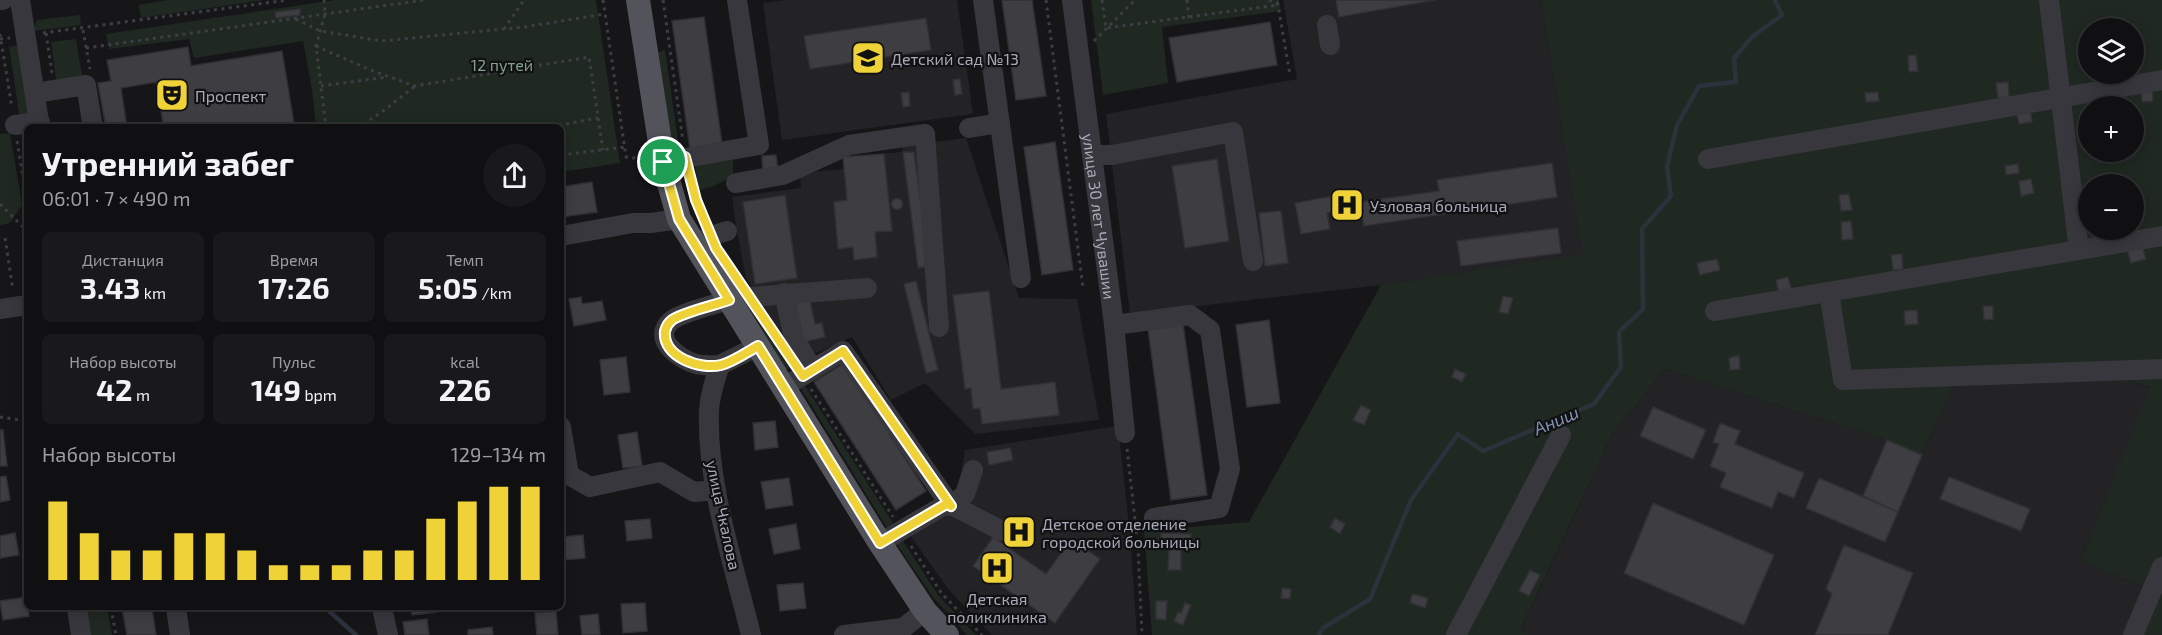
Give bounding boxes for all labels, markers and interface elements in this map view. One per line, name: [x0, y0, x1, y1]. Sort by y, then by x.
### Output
map controls: [2078, 18, 2144, 240]
button: layers: [2078, 18, 2144, 84]
school or university icon: Детский сад №13: [850, 40, 886, 76]
place label: Детский сад №13: [891, 49, 1019, 68]
park label: 12 путей: [471, 55, 533, 75]
theatre icon: Проспект: [154, 77, 190, 113]
place label: Проспект: [195, 86, 266, 105]
button: +: [2078, 96, 2144, 162]
street label: улица 30 лет Чувашии: [1079, 132, 1120, 300]
pin: [637, 136, 688, 187]
text: Утренний забег: [42, 143, 294, 183]
button: share: [483, 144, 546, 207]
icon: arrive: [646, 145, 679, 178]
button: −: [2078, 174, 2144, 240]
text: 06:01 · 7 × 490 m: [42, 186, 191, 210]
hospital icon: Узловая больница: [1329, 187, 1365, 223]
place label: Узловая больница: [1370, 196, 1507, 215]
text: Дистанция: [82, 250, 164, 269]
text: Время: [270, 250, 318, 269]
text: Темп: [446, 250, 484, 269]
text: 3.43: [80, 269, 140, 305]
text: 17:26: [258, 269, 330, 305]
text: 5:05: [418, 269, 478, 305]
text: km: [140, 283, 166, 302]
text: /km: [478, 283, 512, 302]
text: Набор высоты: [69, 352, 177, 371]
text: Пульс: [272, 352, 316, 371]
text: kcal: [450, 352, 480, 371]
text: 42: [96, 371, 132, 407]
text: 149: [251, 371, 301, 407]
text: 226: [439, 371, 491, 407]
text: m: [132, 385, 150, 404]
text: bpm: [301, 385, 337, 404]
water label: Аниш: [1529, 401, 1582, 440]
text: Набор высоты: [42, 442, 176, 466]
text: 129–134 m: [451, 442, 546, 466]
street label: улица Чкалова: [702, 458, 745, 572]
hospital icon: Детское отделение городской больницы: [1001, 514, 1037, 550]
place label: Детское отделение городской больницы: [1042, 514, 1200, 551]
hospital icon: Детская поликлиника: [979, 550, 1015, 586]
place label: Детская поликлиника: [947, 589, 1047, 626]

